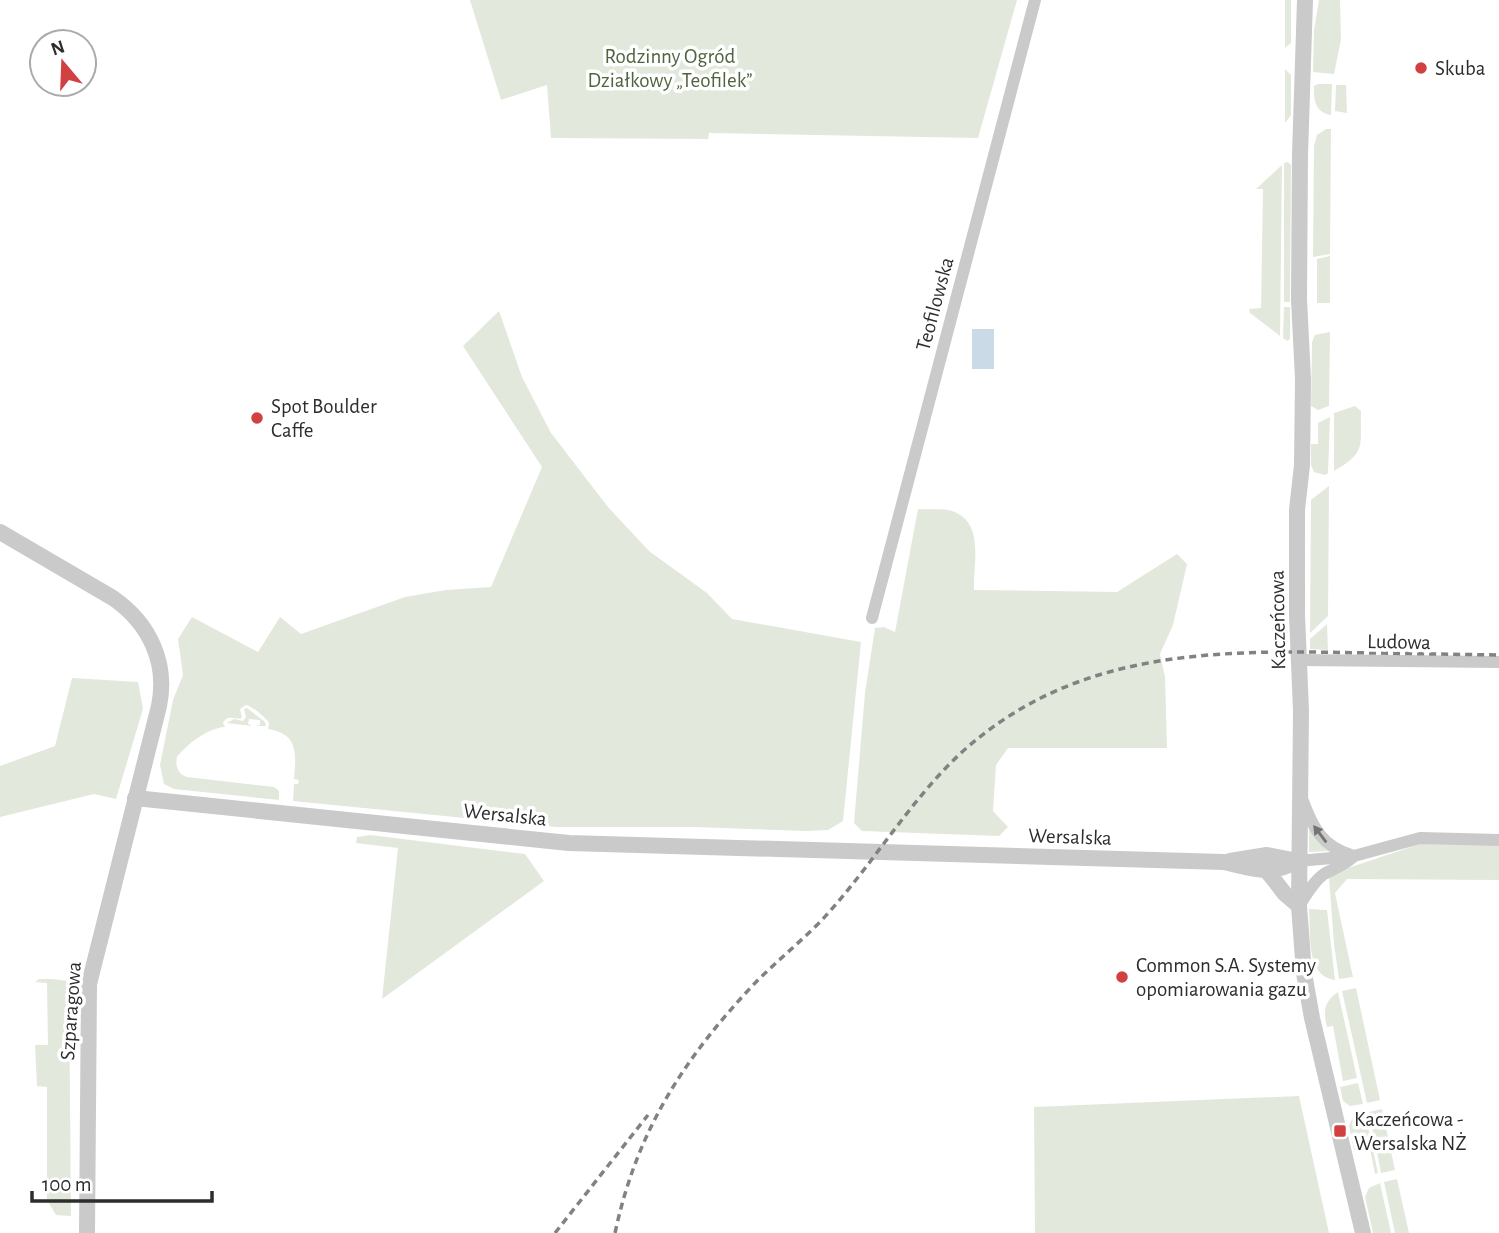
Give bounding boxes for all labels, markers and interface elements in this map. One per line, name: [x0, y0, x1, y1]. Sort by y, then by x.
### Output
north arrow: [28, 28, 98, 98]
text: N: [49, 37, 67, 59]
park label: Rodzinny Ogród Działkowy „Teofilek”: [588, 46, 752, 91]
place label: Skuba: [1435, 58, 1486, 79]
marker: Skuba: [1413, 60, 1429, 76]
street label: Teofilowska: [912, 255, 958, 353]
place label: Spot Boulder Caffe: [271, 396, 377, 441]
marker: Spot Boulder Caffe: [249, 410, 265, 426]
street label: Kaczeńcowa: [1267, 570, 1289, 670]
street label: Ludowa: [1367, 631, 1431, 653]
street label: Wersalska: [462, 800, 548, 830]
street label: Wersalska: [1028, 825, 1112, 849]
one-way arrow: [1313, 825, 1327, 843]
place label: Common S.A. Systemy opomiarowania gazu: [1136, 955, 1316, 1000]
street label: Szparagowa: [57, 961, 85, 1061]
marker: Common S.A. Systemy opomiarowania gazu: [1114, 969, 1130, 985]
place label: Kaczeńcowa - Wersalska NŻ: [1354, 1109, 1466, 1154]
marker: Kaczeńcowa - Wersalska NŻ: [1332, 1123, 1348, 1139]
scale bar: [32, 1160, 212, 1204]
text: 100 m: [42, 1174, 92, 1195]

